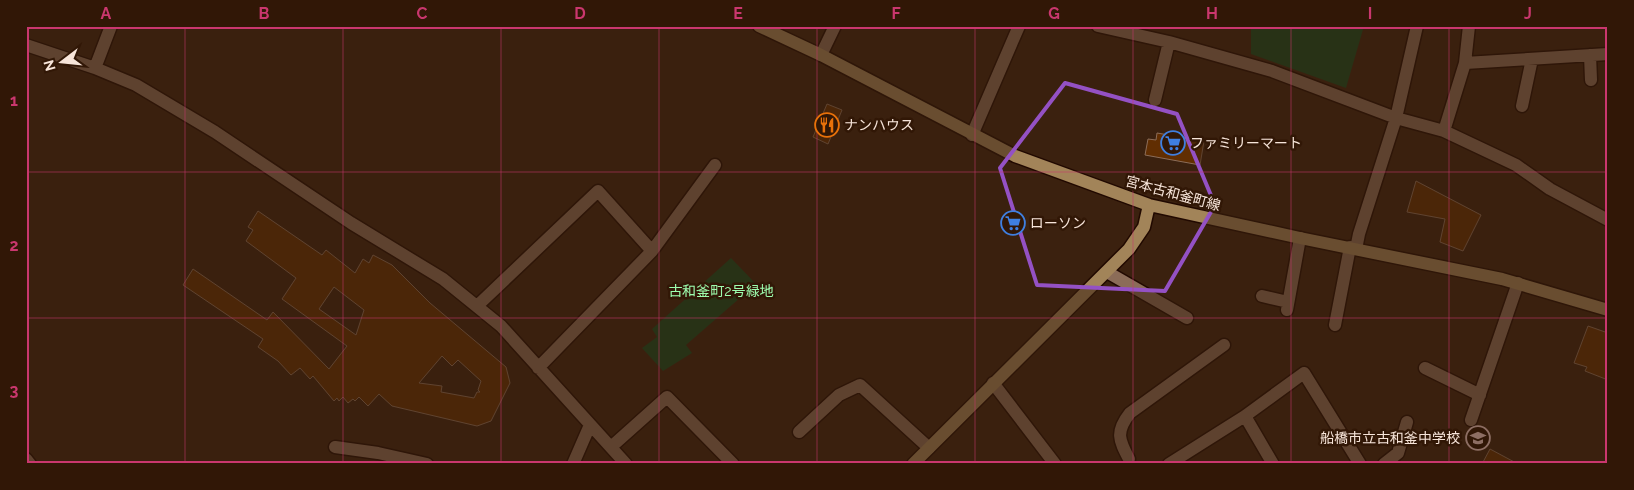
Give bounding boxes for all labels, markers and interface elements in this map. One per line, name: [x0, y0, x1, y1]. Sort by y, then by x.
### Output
text: A: [101, 4, 112, 23]
text: B: [259, 4, 270, 23]
text: C: [417, 4, 428, 23]
text: D: [574, 4, 586, 23]
text: E: [733, 4, 743, 23]
text: F: [891, 4, 901, 23]
text: G: [1048, 4, 1060, 23]
text: H: [1206, 4, 1218, 23]
text: I: [1368, 4, 1372, 23]
text: J: [1524, 4, 1532, 23]
north arrow: [38, 38, 88, 88]
text: N: [40, 58, 59, 73]
text: 1: [10, 91, 18, 110]
restaurant icon: ナンハウス: [814, 112, 840, 138]
place label: ナンハウス: [844, 117, 914, 133]
supermarket icon: ファミリーマート: [1160, 130, 1186, 156]
place label: ファミリーマート: [1190, 135, 1302, 151]
street label: 宮本古和釜町線: [1124, 173, 1222, 213]
supermarket icon: ローソン: [1000, 210, 1026, 236]
place label: ローソン: [1030, 215, 1086, 231]
text: 2: [9, 236, 19, 255]
park label: 古和釜町2号緑地: [668, 283, 774, 299]
text: 3: [10, 381, 19, 400]
school or university icon: 船橋市立古和釜中学校: [1465, 425, 1491, 451]
place label: 船橋市立古和釜中学校: [1320, 430, 1460, 446]

